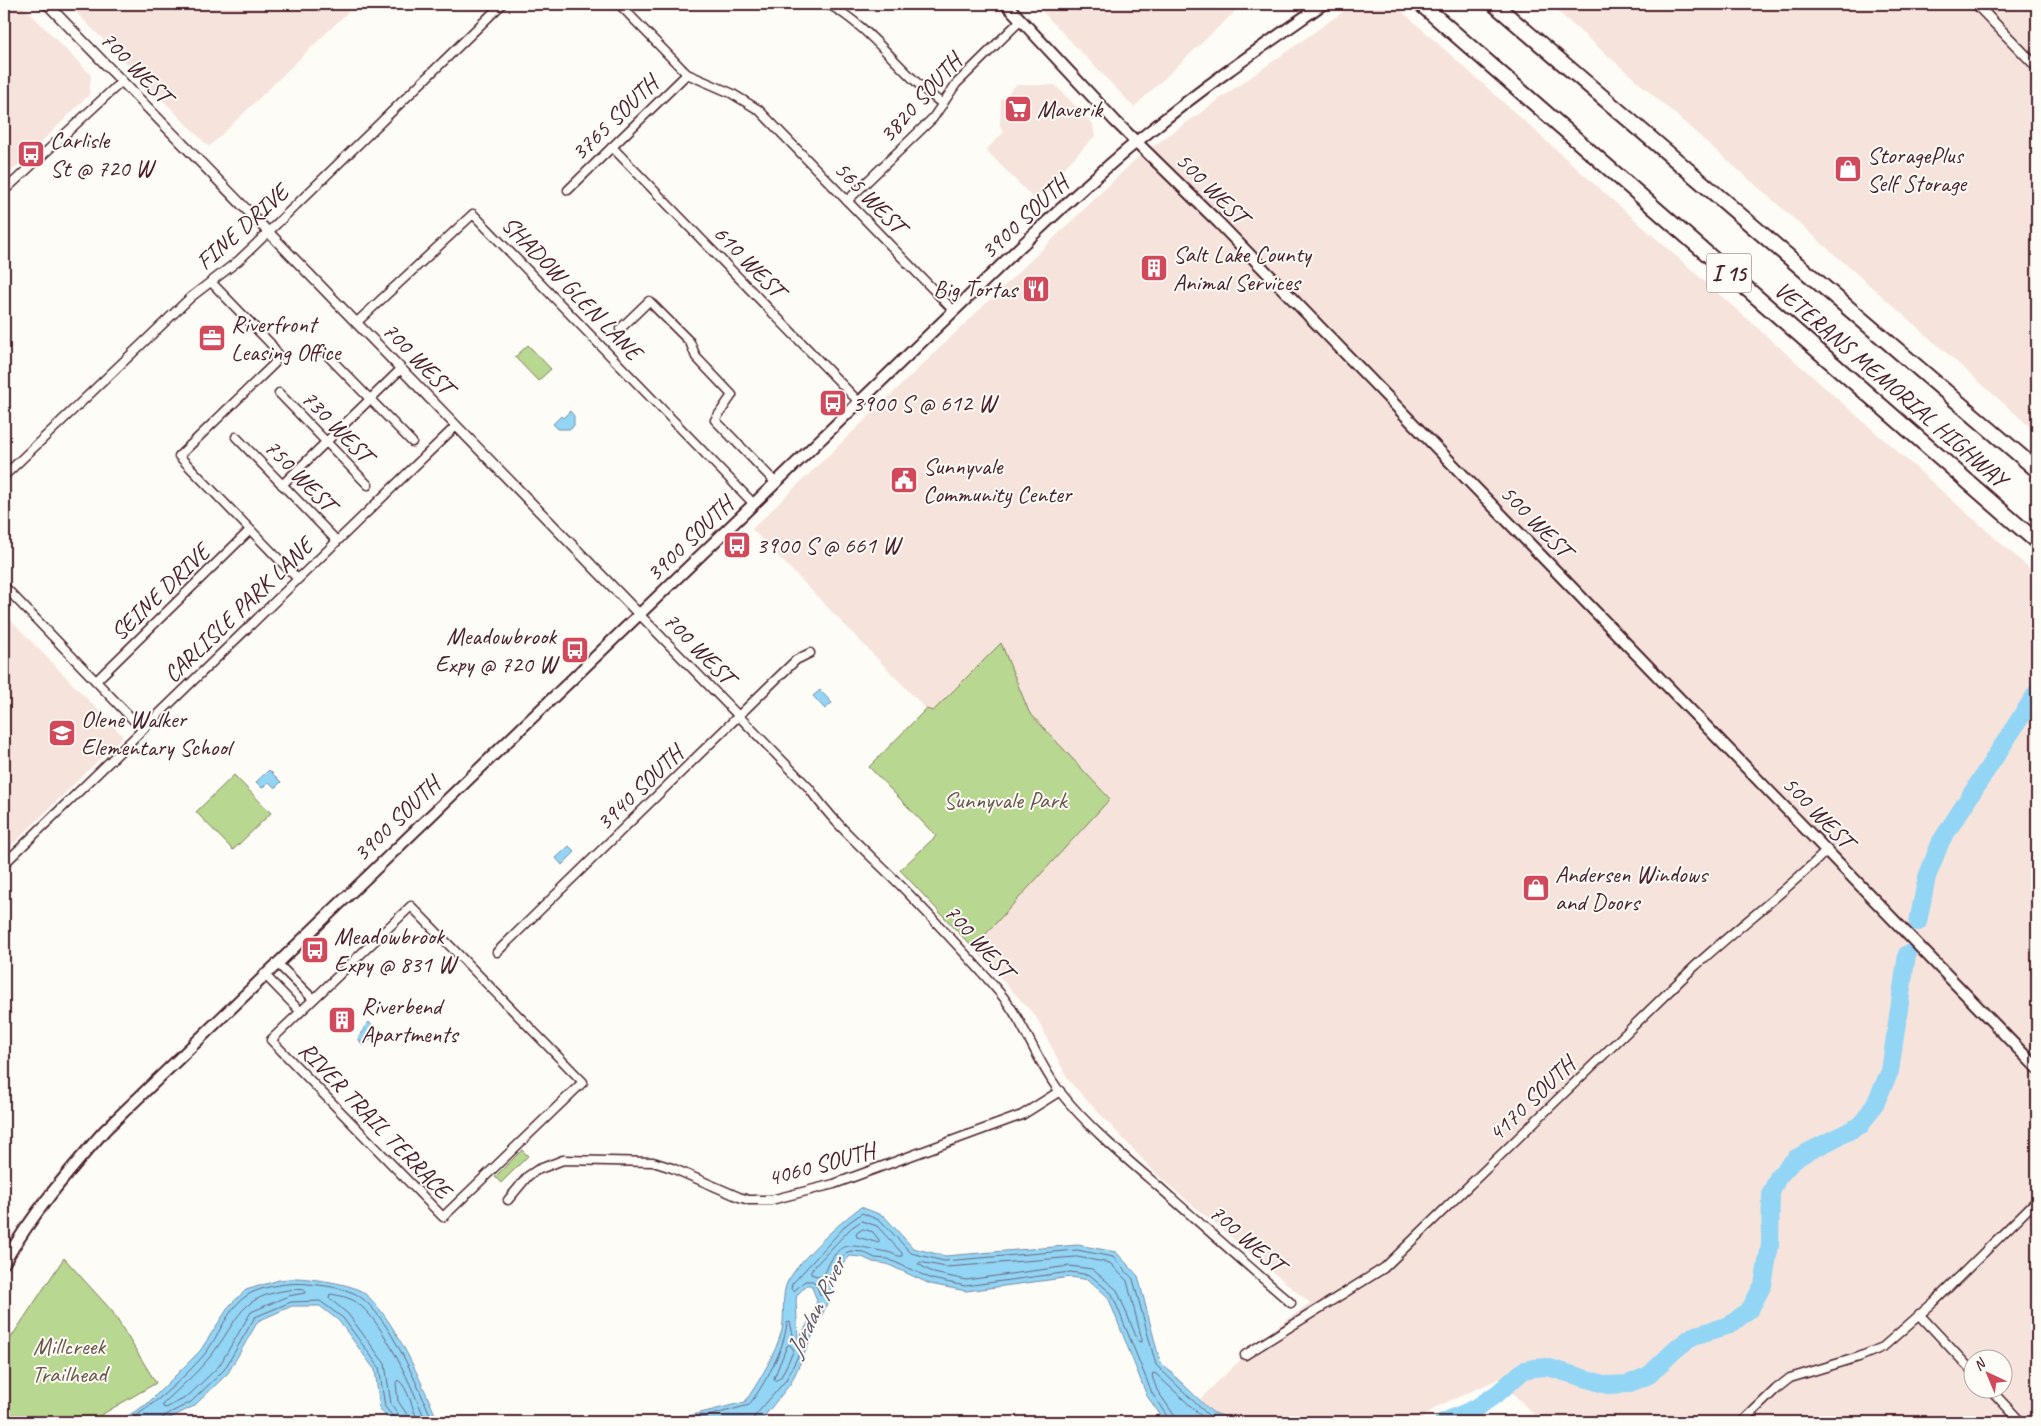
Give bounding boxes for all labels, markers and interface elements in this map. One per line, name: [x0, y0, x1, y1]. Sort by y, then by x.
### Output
street label: 700 WEST: [94, 24, 182, 114]
street label: 3820 SOUTH: [872, 44, 971, 149]
street label: 3765 SOUTH: [564, 66, 667, 167]
supermarket icon: Maverik: [1003, 94, 1033, 124]
place label: Maverik: [1037, 94, 1104, 124]
place label: Carlisle St @ 720 W: [50, 125, 157, 183]
bus stop icon: Carlisle St @ 720 W: [16, 139, 46, 169]
place label: StoragePlus Self Storage: [1867, 140, 1968, 198]
street label: 500 WEST: [1170, 146, 1259, 235]
street label: 565 WEST: [828, 154, 916, 244]
shop icon: StoragePlus Self Storage: [1833, 154, 1863, 184]
street label: 3900 SOUTH: [974, 166, 1077, 265]
street label: FINE DRIVE: [190, 176, 297, 276]
street label: SHADOW GLEN LANE: [496, 210, 650, 368]
street label: 610 WEST: [707, 218, 795, 308]
place label: Salt Lake County Animal Services: [1173, 239, 1313, 297]
building icon: Salt Lake County Animal Services: [1139, 253, 1169, 283]
road number: I 15: [1706, 254, 1752, 292]
place label: Big Tortas: [933, 274, 1020, 304]
restaurant icon: Big Tortas: [1021, 274, 1051, 304]
street label: VETERANS MEMORIAL HIGHWAY: [1768, 274, 2017, 496]
place label: Riverfront Leasing Office: [231, 309, 343, 367]
street label: 700 WEST: [376, 315, 464, 405]
office icon: Riverfront Leasing Office: [197, 323, 227, 353]
street label: 730 WEST: [295, 383, 383, 473]
bus stop icon: 3900 S @ 612 W: [818, 388, 848, 418]
place label: 3900 S @ 612 W: [852, 388, 1000, 418]
street label: 750 WEST: [258, 432, 346, 522]
place label: Sunnyvale Community Center: [923, 451, 1074, 509]
public building icon: Sunnyvale Community Center: [889, 465, 919, 495]
street label: 500 WEST: [1494, 478, 1582, 568]
street label: 3900 SOUTH: [639, 487, 742, 588]
street label: CARLISLE PARK LANE: [157, 529, 321, 689]
bus stop icon: 3900 S @ 661 W: [722, 530, 752, 560]
place label: 3900 S @ 661 W: [756, 530, 904, 560]
street label: SEINE DRIVE: [104, 535, 218, 647]
street label: 700 WEST: [657, 605, 745, 695]
place label: Meadowbrook Expy @ 720 W: [435, 621, 561, 679]
bus stop icon: Meadowbrook Expy @ 720 W: [560, 635, 590, 665]
place label: Olene Walker Elementary School: [81, 704, 235, 762]
school or university icon: Olene Walker Elementary School: [47, 718, 77, 748]
street label: 3940 SOUTH: [589, 736, 692, 837]
street label: 3900 SOUTH: [346, 767, 449, 868]
street label: 500 WEST: [1776, 769, 1864, 859]
park label: Sunnyvale Park: [943, 785, 1069, 815]
place label: Andersen Windows and Doors: [1555, 859, 1709, 917]
shop icon: Andersen Windows and Doors: [1521, 873, 1551, 903]
street label: 700 WEST: [938, 897, 1024, 989]
place label: Meadowbrook Expy @ 831 W: [334, 921, 460, 979]
bus stop icon: Meadowbrook Expy @ 831 W: [300, 935, 330, 965]
place label: Riverbend Apartments: [361, 991, 460, 1049]
building icon: Riverbend Apartments: [327, 1005, 357, 1035]
street label: RIVER TRAIL TERRACE: [292, 1035, 460, 1207]
street label: 4170 SOUTH: [1481, 1047, 1584, 1148]
street label: 4060 SOUTH: [764, 1134, 882, 1193]
street label: 700 WEST: [1203, 1197, 1295, 1283]
water label: Jordan River: [777, 1249, 855, 1364]
park label: Millcreek Trailhead: [31, 1331, 110, 1389]
north arrow: [1964, 1348, 2014, 1398]
text: N: [1970, 1354, 1990, 1374]

